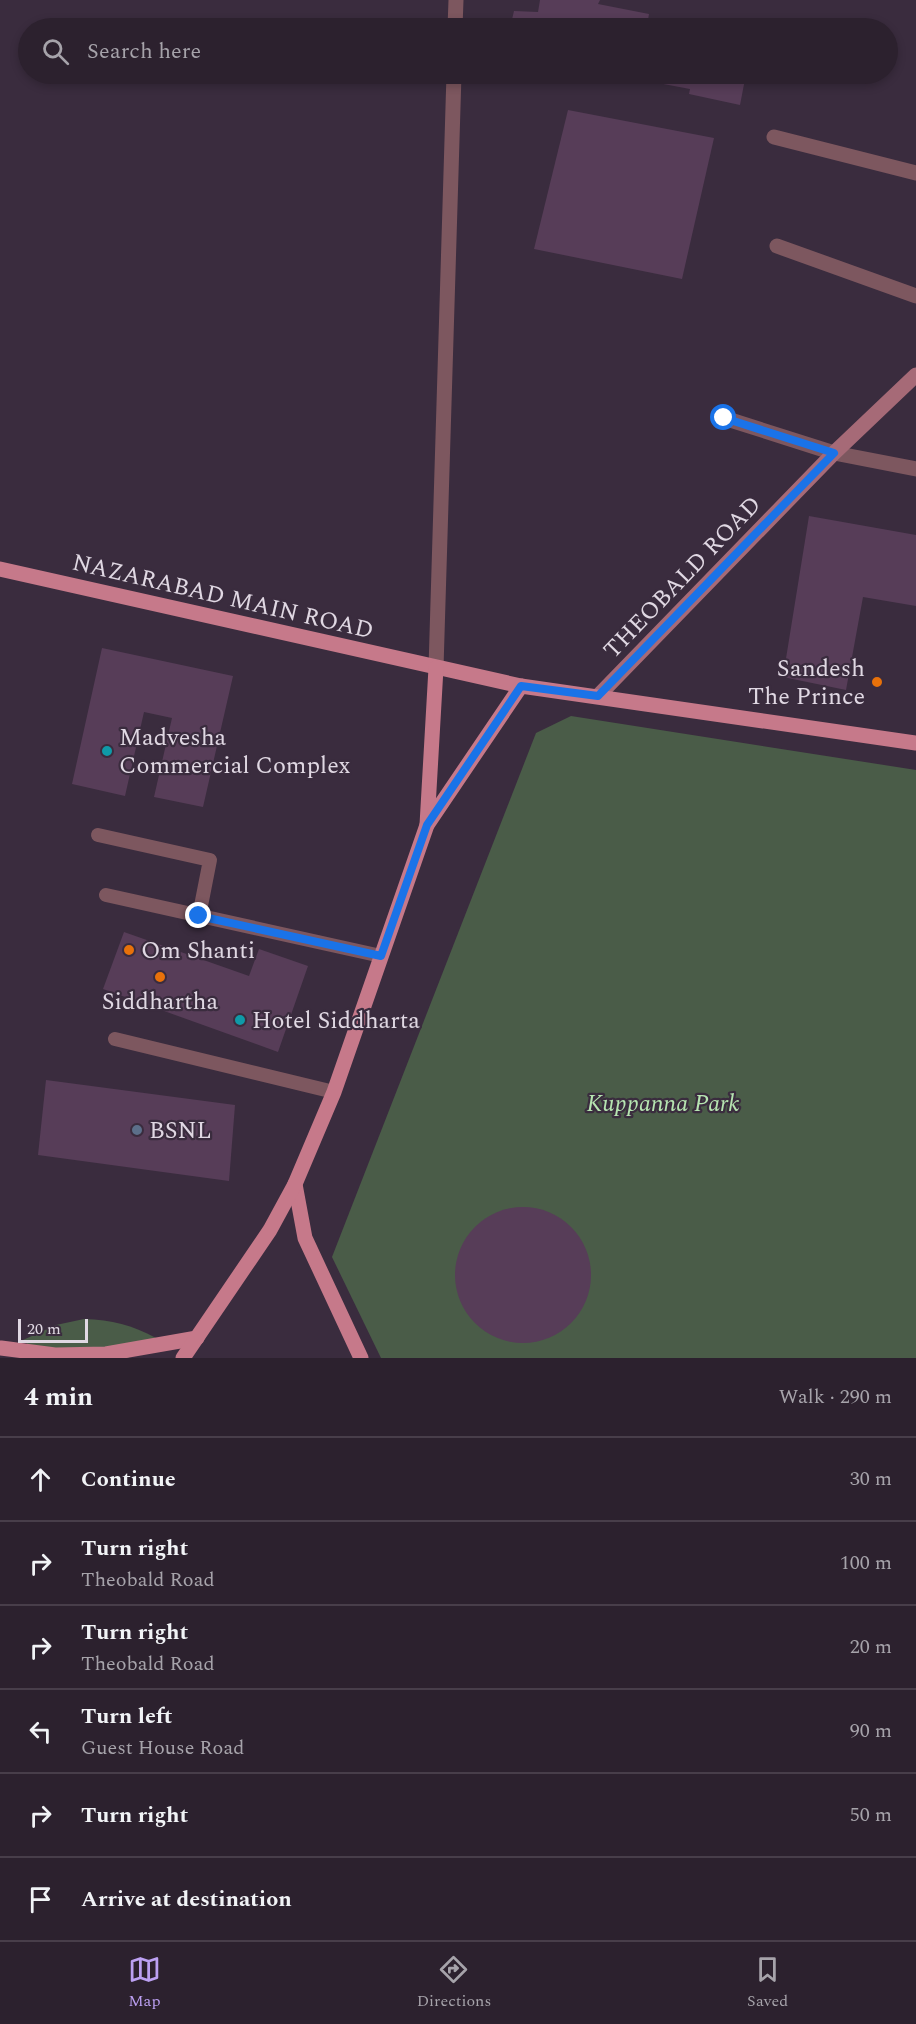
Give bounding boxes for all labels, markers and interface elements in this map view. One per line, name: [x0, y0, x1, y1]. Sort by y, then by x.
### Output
search box: [18, 18, 898, 84]
icon: search: [39, 35, 72, 68]
text: Search here: [87, 35, 201, 68]
route start: [710, 404, 736, 430]
street label: THEOBALD ROAD: [595, 488, 770, 667]
street label: NAZARABAD MAIN ROAD: [68, 545, 377, 649]
place label: Sandesh The Prince: [748, 651, 865, 715]
marker: Sandesh The Prince: [870, 675, 884, 689]
place label: Madvesha Commercial Complex: [119, 720, 351, 784]
marker: Madvesha Commercial Complex: [100, 744, 114, 758]
route end: [185, 902, 211, 928]
place label: Om Shanti: [141, 933, 255, 969]
marker: Om Shanti: [122, 943, 136, 957]
marker: Siddhartha: [153, 970, 167, 984]
place label: Siddhartha: [102, 984, 218, 1020]
place label: Hotel Siddharta: [252, 1003, 420, 1039]
marker: Hotel Siddharta: [233, 1013, 247, 1027]
park label: Kuppanna Park: [586, 1086, 740, 1122]
place label: BSNL: [149, 1113, 212, 1149]
marker: BSNL: [130, 1123, 144, 1137]
scale bar: [18, 1316, 88, 1344]
text: 20 m: [27, 1317, 61, 1341]
text: 4 min: [24, 1377, 93, 1417]
text: Walk · 290 m: [779, 1382, 892, 1412]
icon: ahead: [24, 1463, 57, 1496]
text: Continue: [81, 1463, 176, 1496]
text: 30 m: [850, 1464, 892, 1494]
text: Turn right: [81, 1532, 188, 1565]
icon: right: [24, 1547, 57, 1580]
text: 100 m: [840, 1548, 892, 1578]
text: Theobald Road: [81, 1565, 215, 1595]
text: Turn right: [81, 1616, 188, 1649]
icon: right: [24, 1631, 57, 1664]
text: 20 m: [850, 1632, 892, 1662]
text: Theobald Road: [81, 1649, 215, 1679]
text: Turn left: [81, 1700, 173, 1733]
icon: left: [24, 1715, 57, 1748]
text: 90 m: [850, 1716, 892, 1746]
text: Guest House Road: [81, 1733, 244, 1763]
icon: right: [24, 1799, 57, 1832]
text: Turn right: [81, 1799, 188, 1832]
text: 50 m: [850, 1800, 892, 1830]
icon: arrive: [24, 1883, 57, 1916]
text: Arrive at destination: [81, 1883, 292, 1916]
tab: Map: [128, 1953, 161, 2013]
tab: Directions: [417, 1953, 491, 2013]
tab: Saved: [747, 1953, 788, 2013]

